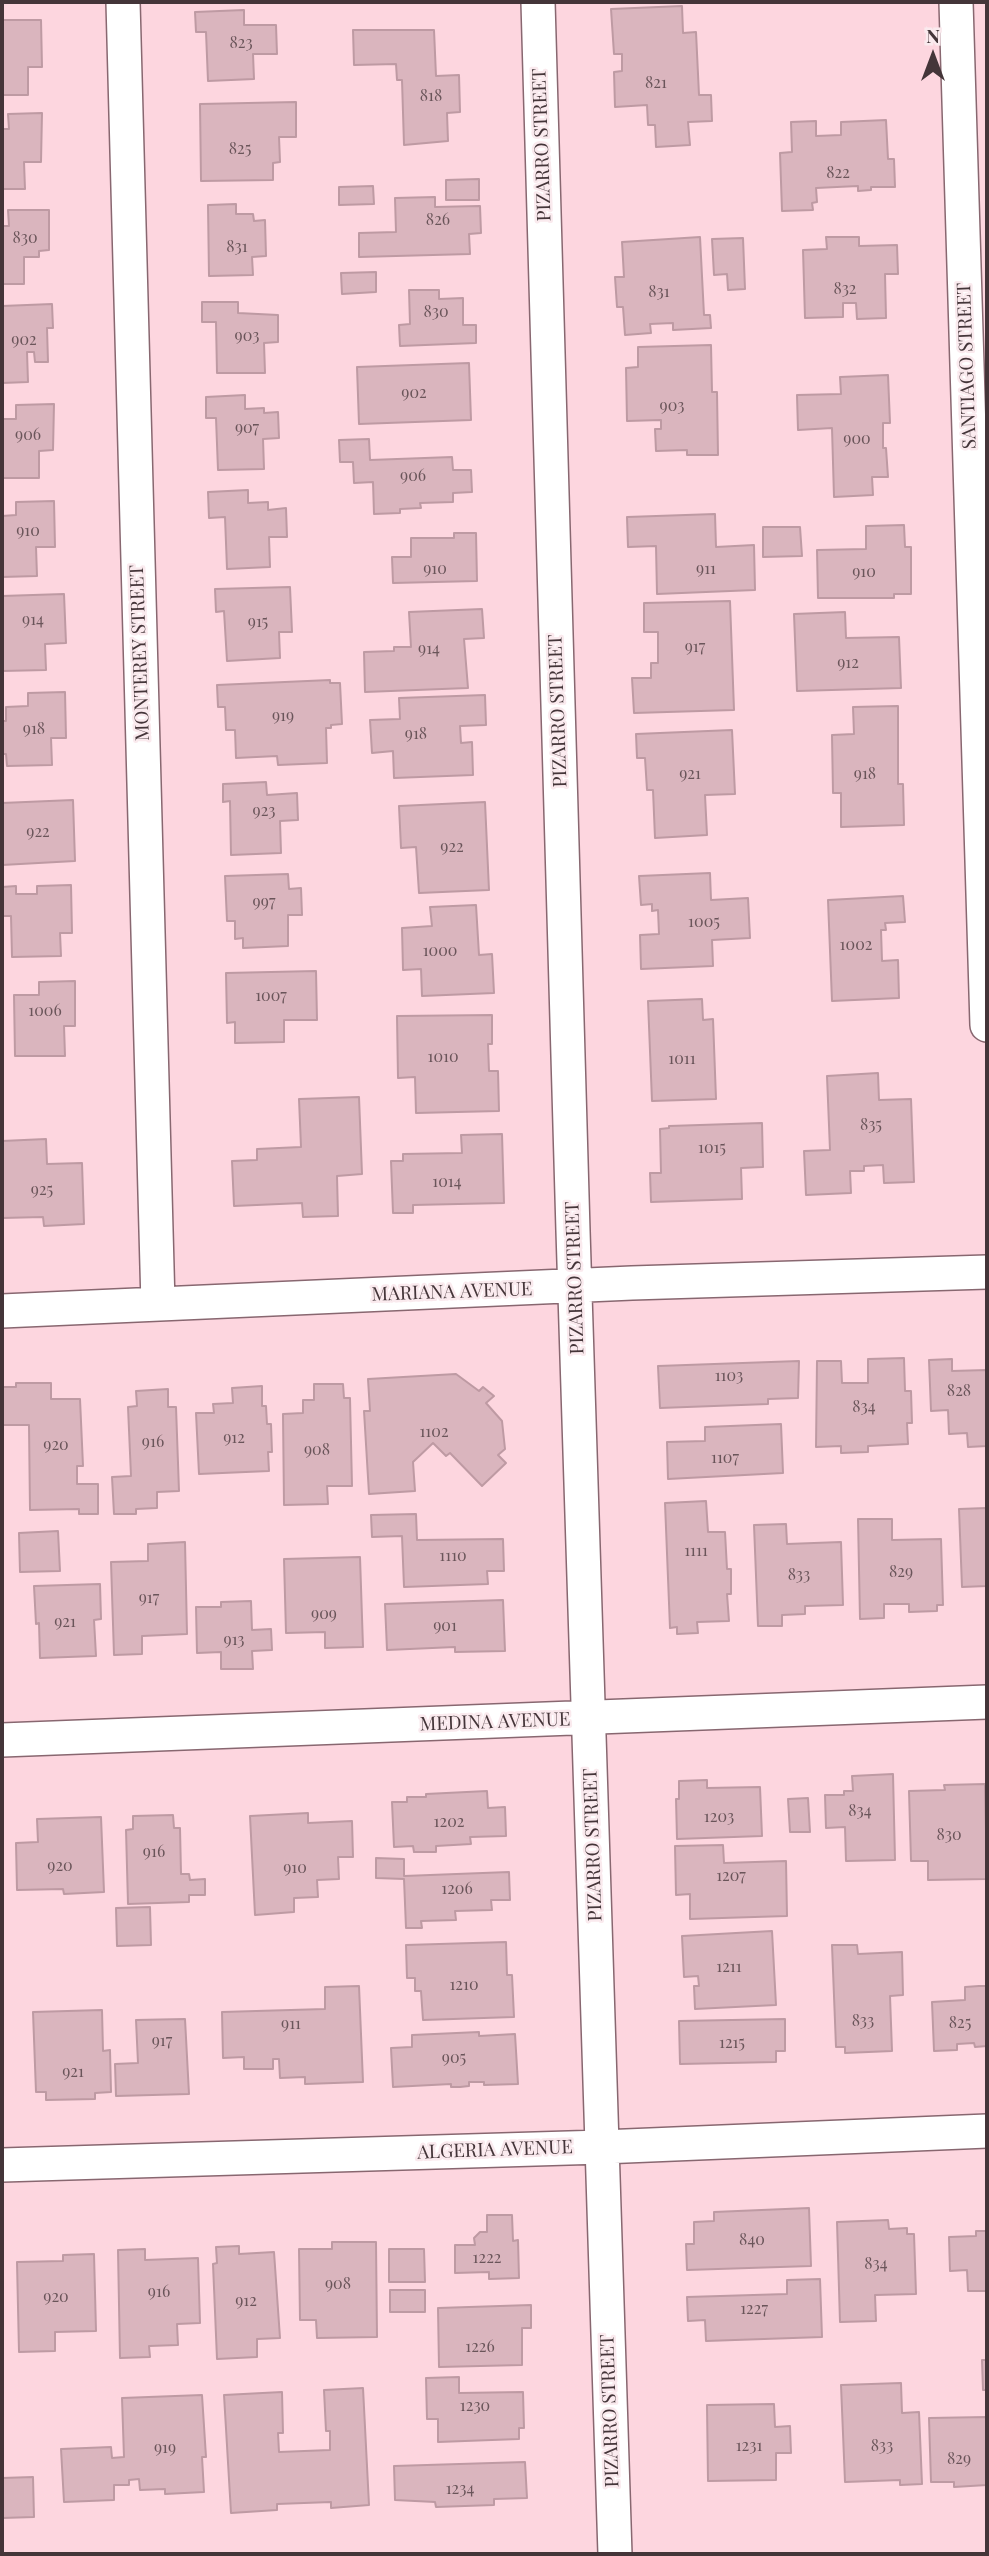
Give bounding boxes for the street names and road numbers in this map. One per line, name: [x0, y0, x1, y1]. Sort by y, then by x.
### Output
street label: PIZARRO STREET: [528, 68, 556, 222]
street label: SANTIAGO STREET: [953, 282, 981, 450]
street label: MONTEREY STREET: [126, 565, 154, 741]
street label: PIZARRO STREET: [544, 634, 572, 788]
street label: PIZARRO STREET: [561, 1201, 589, 1355]
street label: MARIANA AVENUE: [371, 1278, 533, 1306]
street label: MEDINA AVENUE: [419, 1708, 571, 1736]
street label: PIZARRO STREET: [579, 1768, 607, 1922]
street label: ALGERIA AVENUE: [417, 2136, 573, 2164]
street label: PIZARRO STREET: [596, 2334, 624, 2488]

